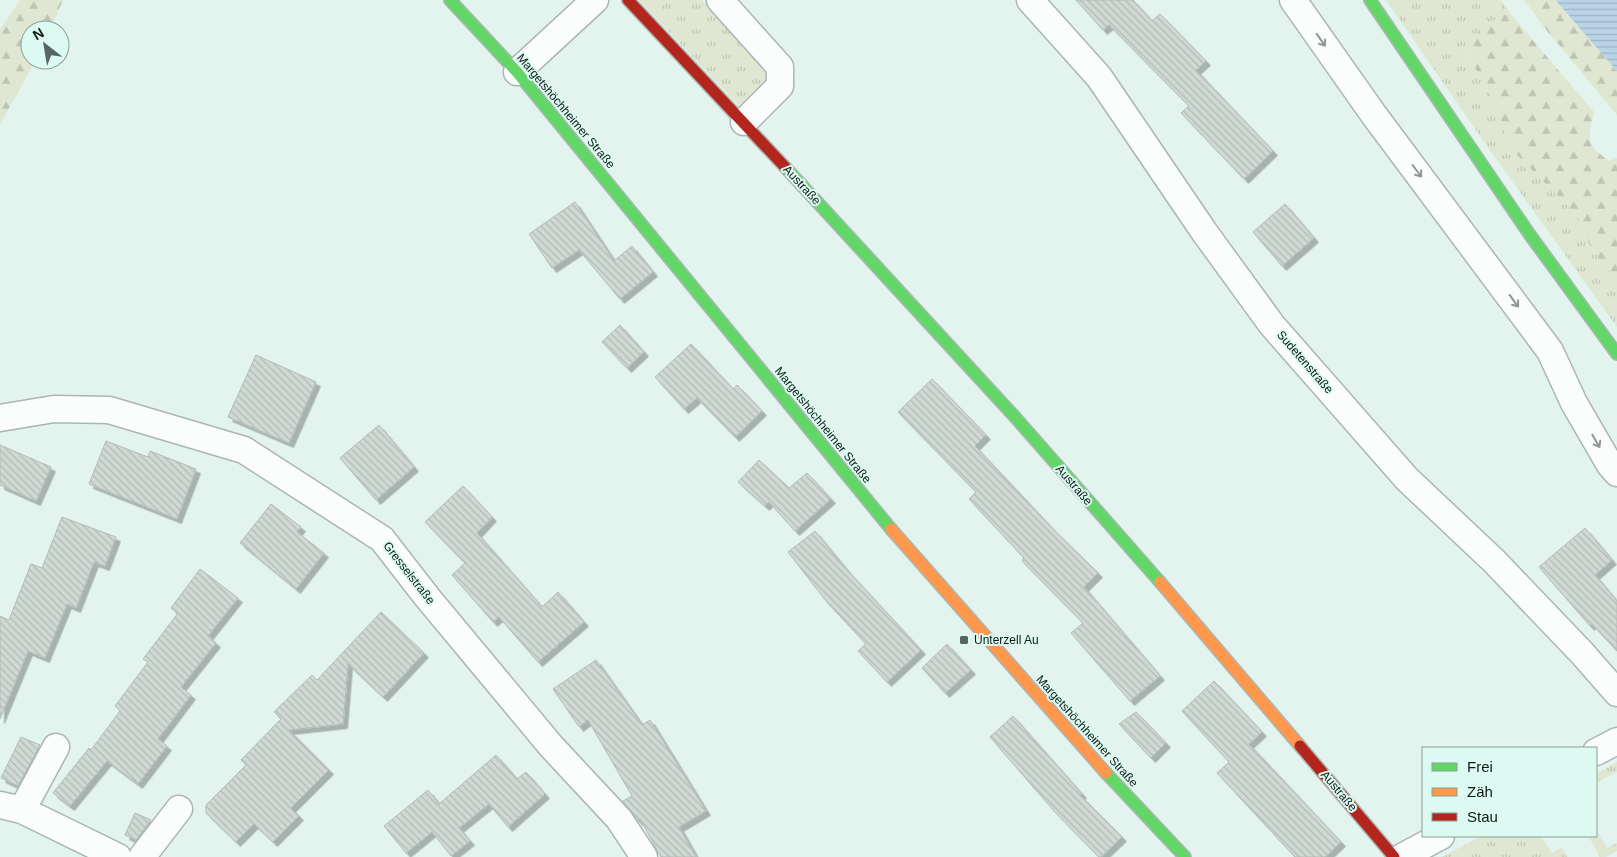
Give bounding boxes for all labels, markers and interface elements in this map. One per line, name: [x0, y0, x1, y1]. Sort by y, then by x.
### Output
north arrow: [20, 20, 70, 70]
text: N: [30, 24, 47, 43]
one-way arrow: [1316, 33, 1326, 47]
street label: Margetshöchheimer Straße: [514, 51, 618, 171]
street label: Austraße: [780, 162, 824, 208]
one-way arrow: [1411, 164, 1422, 177]
one-way arrow: [1509, 294, 1519, 308]
street label: Sudetenstraße: [1274, 328, 1336, 397]
street label: Margetshöchheimer Straße: [772, 364, 874, 486]
one-way arrow: [1591, 433, 1601, 448]
street label: Austraße: [1053, 462, 1095, 508]
street label: Gresselstraße: [380, 539, 438, 607]
place label: Unterzell Au: [974, 633, 1039, 647]
marker: Unterzell Au: [958, 634, 970, 646]
street label: Margetshöchheimer Straße: [1033, 672, 1141, 790]
legend: [1422, 747, 1597, 837]
text: Frei: [1467, 758, 1493, 775]
street label: Austraße: [1318, 768, 1360, 814]
text: Zäh: [1467, 783, 1493, 800]
text: Stau: [1467, 808, 1498, 825]

